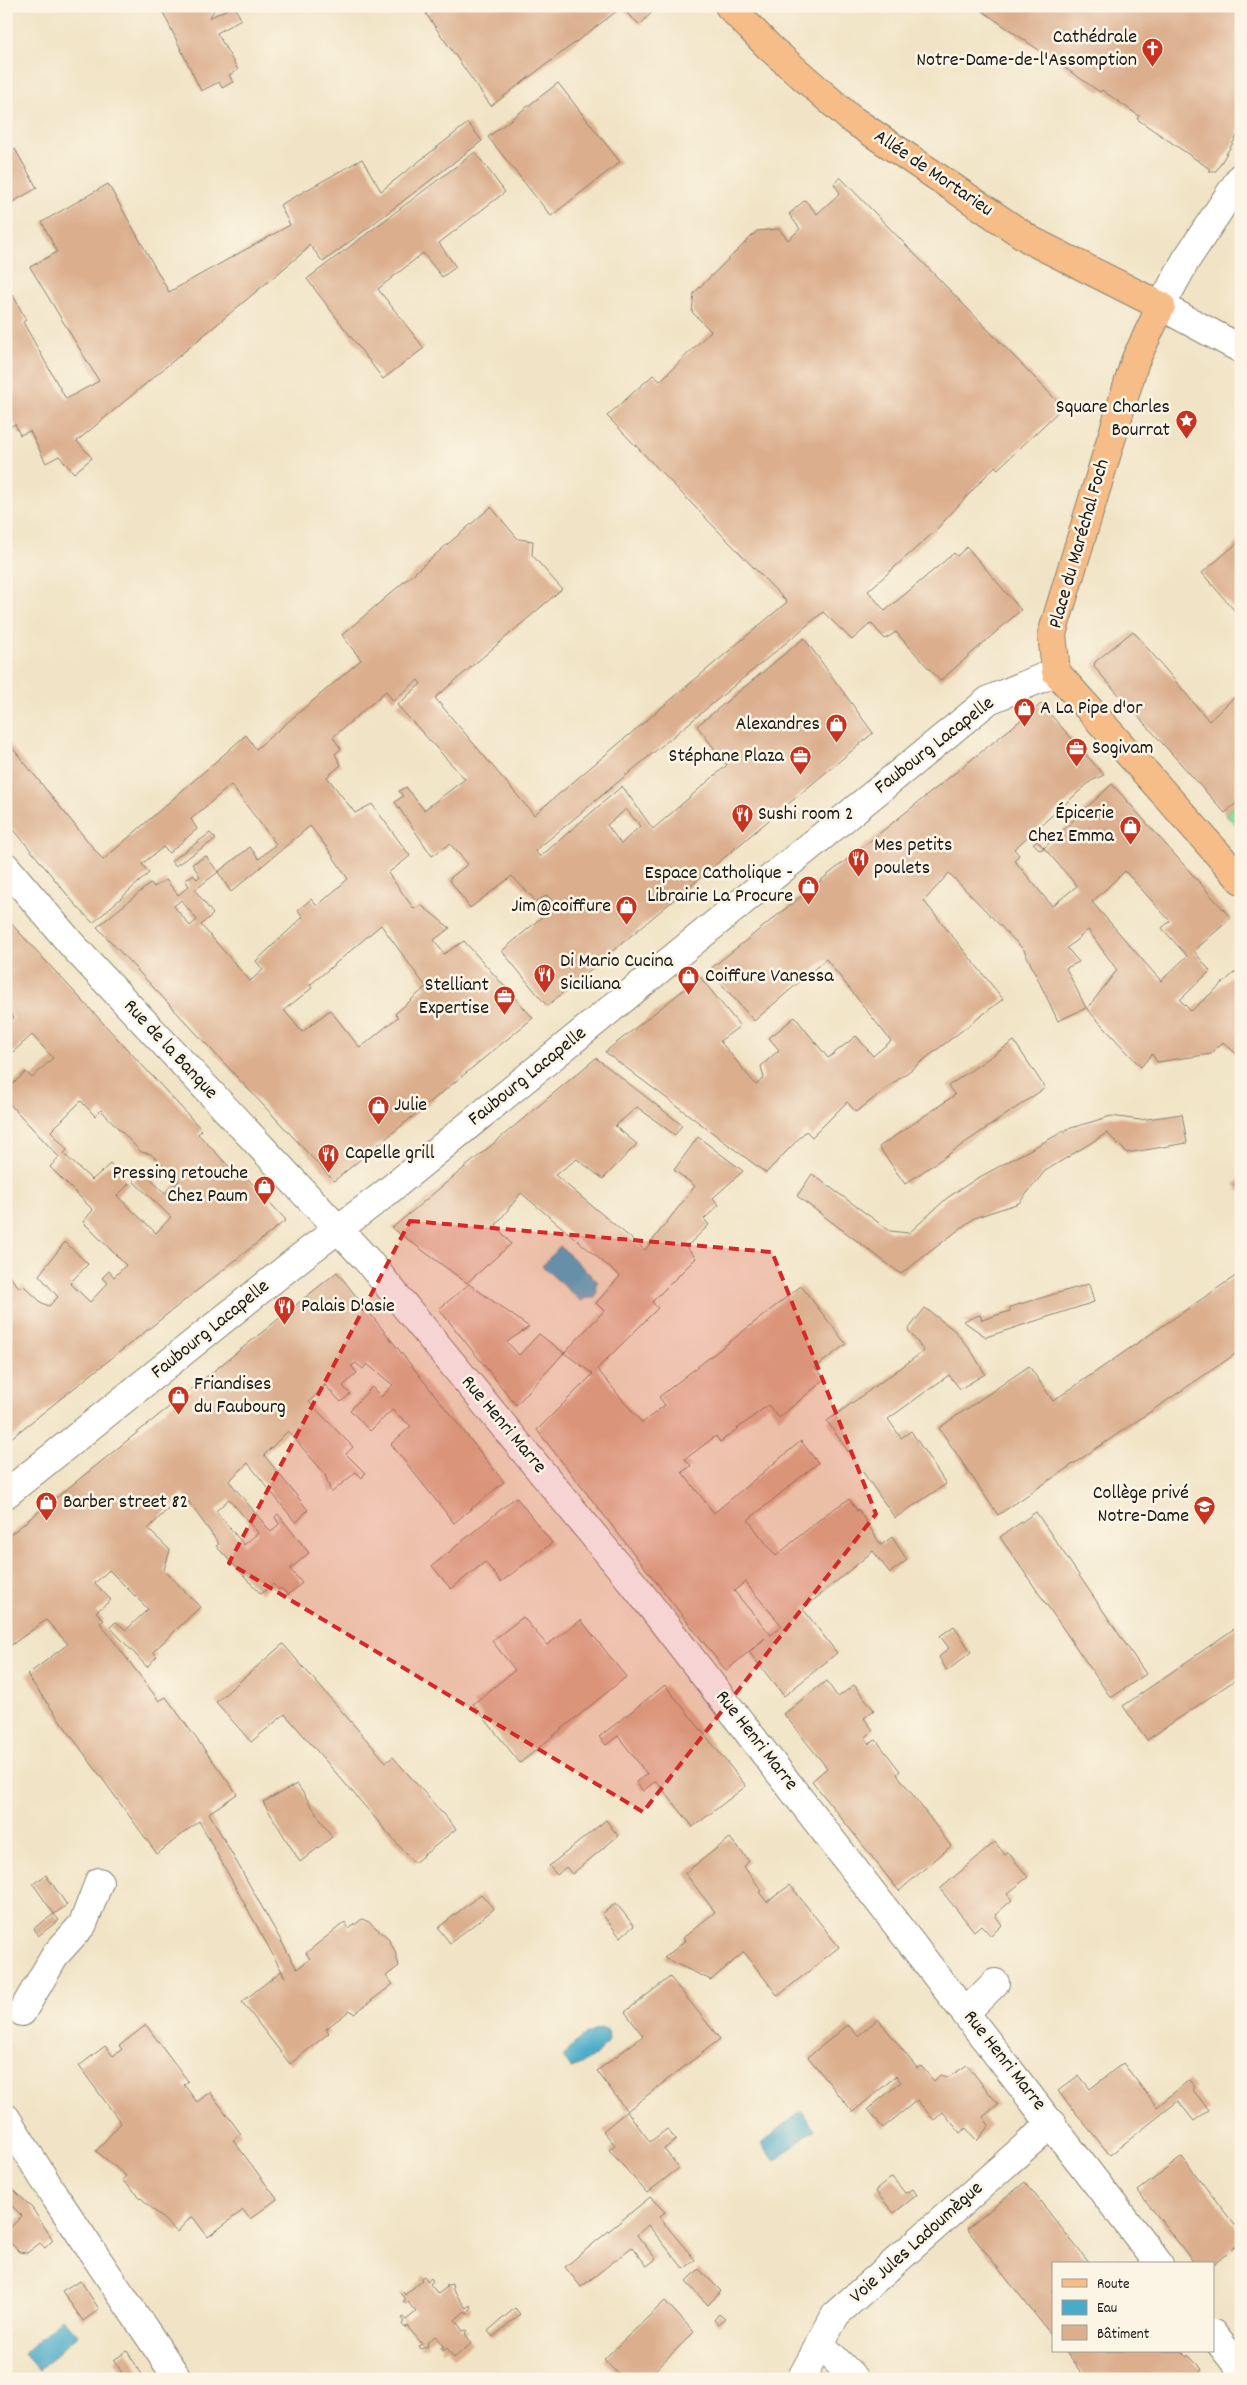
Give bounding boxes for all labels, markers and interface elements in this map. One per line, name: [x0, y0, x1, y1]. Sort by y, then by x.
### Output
place label: Cathédrale Notre-Dame-de-l'Assomption: [916, 24, 1137, 75]
church icon: Cathédrale Notre-Dame-de-l'Assomption: [1141, 37, 1165, 68]
street label: Allée de Mortarieu: [868, 124, 998, 224]
place label: Square Charles Bourrat: [1056, 394, 1170, 445]
place icon: Square Charles Bourrat: [1174, 408, 1198, 439]
street label: Place du Maréchal Foch: [1042, 456, 1118, 632]
street label: Faubourg Lacapelle: [869, 690, 1001, 802]
place label: A La Pipe d'or: [1040, 695, 1143, 723]
shop icon: A La Pipe d'or: [1012, 697, 1036, 728]
place label: Alexandres: [735, 711, 820, 739]
shop icon: Alexandres: [824, 713, 848, 744]
place label: Sogivam: [1092, 735, 1154, 763]
office icon: Sogivam: [1064, 737, 1088, 768]
place label: Stéphane Plaza: [669, 743, 785, 771]
office icon: Stéphane Plaza: [788, 745, 812, 776]
place label: Épicerie Chez Emma: [1028, 800, 1115, 851]
place label: Sushi room 2: [758, 801, 854, 829]
restaurant icon: Sushi room 2: [730, 803, 754, 834]
shop icon: Épicerie Chez Emma: [1118, 814, 1142, 845]
place label: Mes petits poulets: [874, 832, 952, 883]
restaurant icon: Mes petits poulets: [846, 846, 870, 877]
place label: Espace Catholique - Librairie La Procure: [645, 860, 793, 911]
shop icon: Espace Catholique - Librairie La Procure: [797, 874, 821, 905]
place label: Jim@coiffure: [511, 893, 611, 921]
shop icon: Jim@coiffure: [615, 895, 639, 926]
place label: Di Mario Cucina Siciliana: [560, 948, 674, 999]
restaurant icon: Di Mario Cucina Siciliana: [532, 962, 556, 993]
place label: Coiffure Vanessa: [705, 963, 834, 991]
shop icon: Coiffure Vanessa: [677, 965, 701, 996]
place label: Stelliant Expertise: [419, 972, 489, 1023]
office icon: Stelliant Expertise: [493, 985, 517, 1016]
street label: Rue de la Banque: [116, 994, 224, 1106]
street label: Faubourg Lacapelle: [463, 1020, 593, 1134]
place label: Julie: [394, 1092, 427, 1120]
shop icon: Julie: [366, 1094, 390, 1125]
place label: Capelle grill: [345, 1140, 435, 1168]
restaurant icon: Capelle grill: [317, 1142, 341, 1173]
place label: Pressing retouche Chez Paum: [113, 1160, 248, 1211]
shop icon: Pressing retouche Chez Paum: [252, 1174, 276, 1205]
street label: Faubourg Lacapelle: [146, 1273, 276, 1387]
place label: Palais D'asie: [301, 1293, 395, 1321]
restaurant icon: Palais D'asie: [273, 1295, 297, 1326]
street label: Rue Henri Marre: [454, 1370, 553, 1480]
place label: Friandises du Faubourg: [194, 1371, 286, 1422]
shop icon: Friandises du Faubourg: [166, 1385, 190, 1416]
place label: Collège privé Notre-Dame: [1093, 1480, 1189, 1531]
place label: Barber street 82: [63, 1489, 188, 1517]
shop icon: Barber street 82: [35, 1491, 59, 1522]
school or university icon: Collège privé Notre-Dame: [1193, 1494, 1217, 1525]
street label: Rue Henri Marre: [708, 1685, 804, 1797]
street label: Rue Henri Marre: [956, 2005, 1052, 2117]
street label: Voie Jules Ladoumègue: [844, 2175, 990, 2311]
legend: [1052, 2262, 1214, 2352]
text: Route: [1097, 2274, 1130, 2296]
text: Eau: [1097, 2298, 1117, 2320]
text: Bâtiment: [1097, 2324, 1150, 2346]

